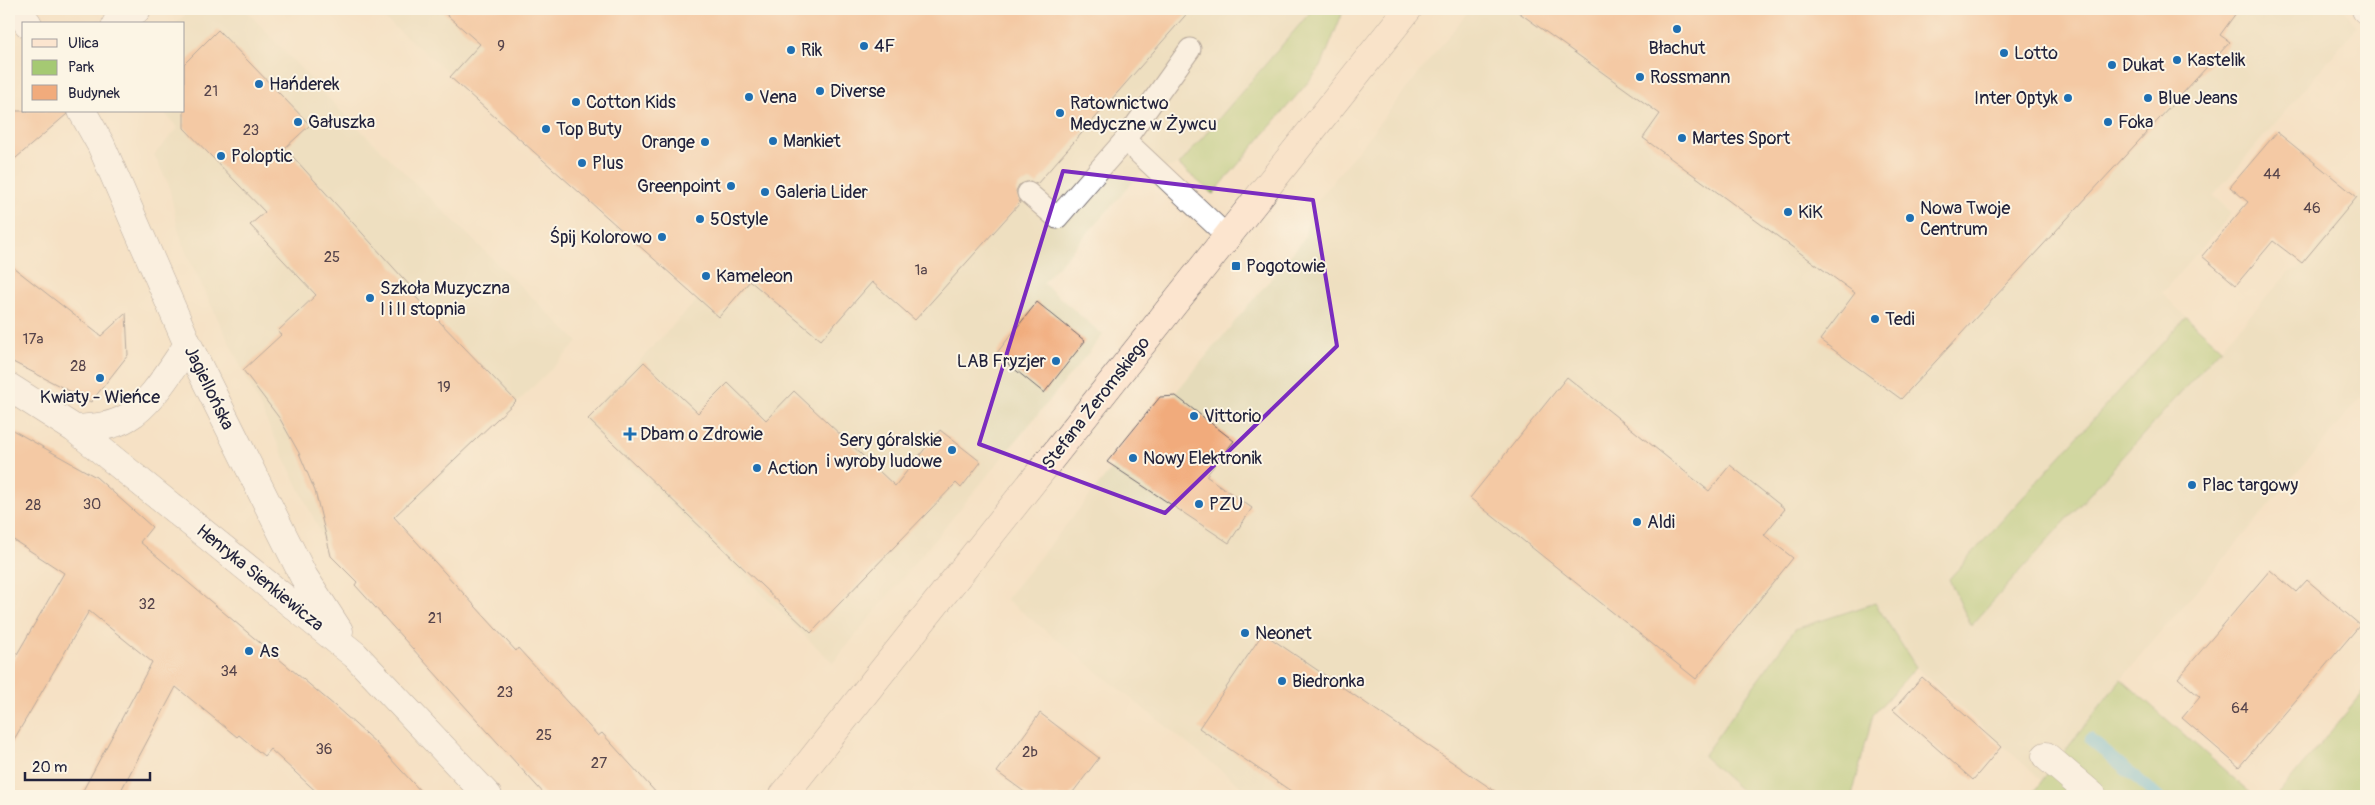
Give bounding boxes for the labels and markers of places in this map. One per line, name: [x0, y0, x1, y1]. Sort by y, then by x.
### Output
marker: Błachut: [1671, 23, 1683, 35]
place label: 4F: [874, 35, 895, 58]
place label: Błachut: [1649, 37, 1706, 60]
place label: Rik: [801, 39, 823, 62]
marker: 4F: [858, 40, 870, 52]
place label: Lotto: [2014, 42, 2058, 65]
marker: Rik: [785, 44, 797, 56]
marker: Lotto: [1998, 47, 2010, 59]
place label: Kastelik: [2187, 49, 2246, 72]
place label: Dukat: [2122, 54, 2165, 77]
marker: Kastelik: [2171, 54, 2183, 66]
marker: Dukat: [2106, 59, 2118, 71]
place label: Rossmann: [1650, 66, 1730, 89]
marker: Rossmann: [1634, 71, 1646, 83]
place label: Hańderek: [269, 73, 340, 96]
marker: Hańderek: [253, 78, 265, 90]
place label: Diverse: [830, 80, 885, 103]
marker: Diverse: [814, 85, 826, 97]
place label: Vena: [759, 86, 797, 109]
place label: Inter Optyk: [1974, 87, 2058, 110]
place label: Blue Jeans: [2158, 87, 2238, 110]
place label: Cotton Kids: [586, 91, 676, 114]
marker: Vena: [743, 91, 755, 103]
place label: Ratownictwo Medyczne w Żywcu: [1070, 92, 1217, 136]
marker: Inter Optyk: [2062, 92, 2074, 104]
marker: Blue Jeans: [2142, 92, 2154, 104]
marker: Cotton Kids: [570, 96, 582, 108]
marker: Ratownictwo Medyczne w Żywcu: [1054, 107, 1066, 119]
place label: Gałuszka: [308, 111, 375, 134]
place label: Foka: [2118, 111, 2153, 134]
marker: Gałuszka: [292, 116, 304, 128]
marker: Foka: [2102, 116, 2114, 128]
place label: Top Buty: [556, 118, 622, 141]
marker: Top Buty: [540, 123, 552, 135]
place label: Martes Sport: [1692, 127, 1791, 150]
place label: Mankiet: [783, 130, 842, 153]
place label: Orange: [641, 131, 695, 154]
marker: Martes Sport: [1676, 132, 1688, 144]
marker: Mankiet: [767, 135, 779, 147]
marker: Orange: [699, 136, 711, 148]
place label: Poloptic: [231, 145, 293, 168]
marker: Poloptic: [215, 150, 227, 162]
place label: Plus: [592, 152, 623, 175]
marker: Plus: [576, 157, 588, 169]
place label: Greenpoint: [637, 175, 722, 198]
marker: Greenpoint: [725, 180, 737, 192]
place label: Galeria Lider: [775, 181, 869, 204]
marker: Galeria Lider: [759, 186, 771, 198]
place label: Nowa Twoje Centrum: [1920, 197, 2010, 241]
place label: KiK: [1798, 201, 1823, 224]
marker: KiK: [1782, 206, 1794, 218]
place label: 50style: [710, 208, 768, 231]
marker: Nowa Twoje Centrum: [1904, 212, 1916, 224]
marker: 50style: [694, 213, 706, 225]
place label: Śpij Kolorowo: [549, 226, 652, 249]
marker: Śpij Kolorowo: [656, 231, 668, 243]
place label: Pogotowie: [1246, 255, 1325, 278]
marker: Pogotowie: [1230, 260, 1242, 272]
place label: Kameleon: [716, 265, 793, 288]
marker: Kameleon: [700, 270, 712, 282]
place label: Szkoła Muzyczna I i II stopnia: [380, 277, 510, 321]
marker: Szkoła Muzyczna I i II stopnia: [364, 292, 376, 304]
place label: Tedi: [1885, 308, 1915, 331]
marker: Tedi: [1869, 313, 1881, 325]
place label: LAB Fryzjer: [957, 350, 1047, 373]
marker: LAB Fryzjer: [1050, 355, 1062, 367]
marker: Kwiaty - Wieńce: [94, 372, 106, 384]
place label: Kwiaty - Wieńce: [40, 386, 160, 409]
place label: Vittorio: [1204, 405, 1262, 428]
marker: Vittorio: [1188, 410, 1200, 422]
place label: Dbam o Zdrowie: [640, 423, 763, 446]
marker: Dbam o Zdrowie: [624, 428, 636, 440]
place label: Sery góralskie i wyroby ludowe: [827, 429, 942, 473]
marker: Sery góralskie i wyroby ludowe: [946, 444, 958, 456]
place label: Nowy Elektronik: [1143, 447, 1263, 470]
marker: Nowy Elektronik: [1127, 452, 1139, 464]
place label: Action: [767, 457, 818, 480]
marker: Action: [751, 462, 763, 474]
place label: Plac targowy: [2202, 474, 2298, 497]
marker: Plac targowy: [2186, 479, 2198, 491]
place label: PZU: [1209, 493, 1243, 516]
marker: PZU: [1193, 498, 1205, 510]
place label: Aldi: [1647, 511, 1675, 534]
marker: Aldi: [1631, 516, 1643, 528]
place label: Neonet: [1255, 622, 1313, 645]
marker: Neonet: [1239, 627, 1251, 639]
place label: As: [259, 640, 279, 663]
marker: As: [243, 645, 255, 657]
place label: Biedronka: [1292, 670, 1365, 693]
marker: Biedronka: [1276, 675, 1288, 687]

